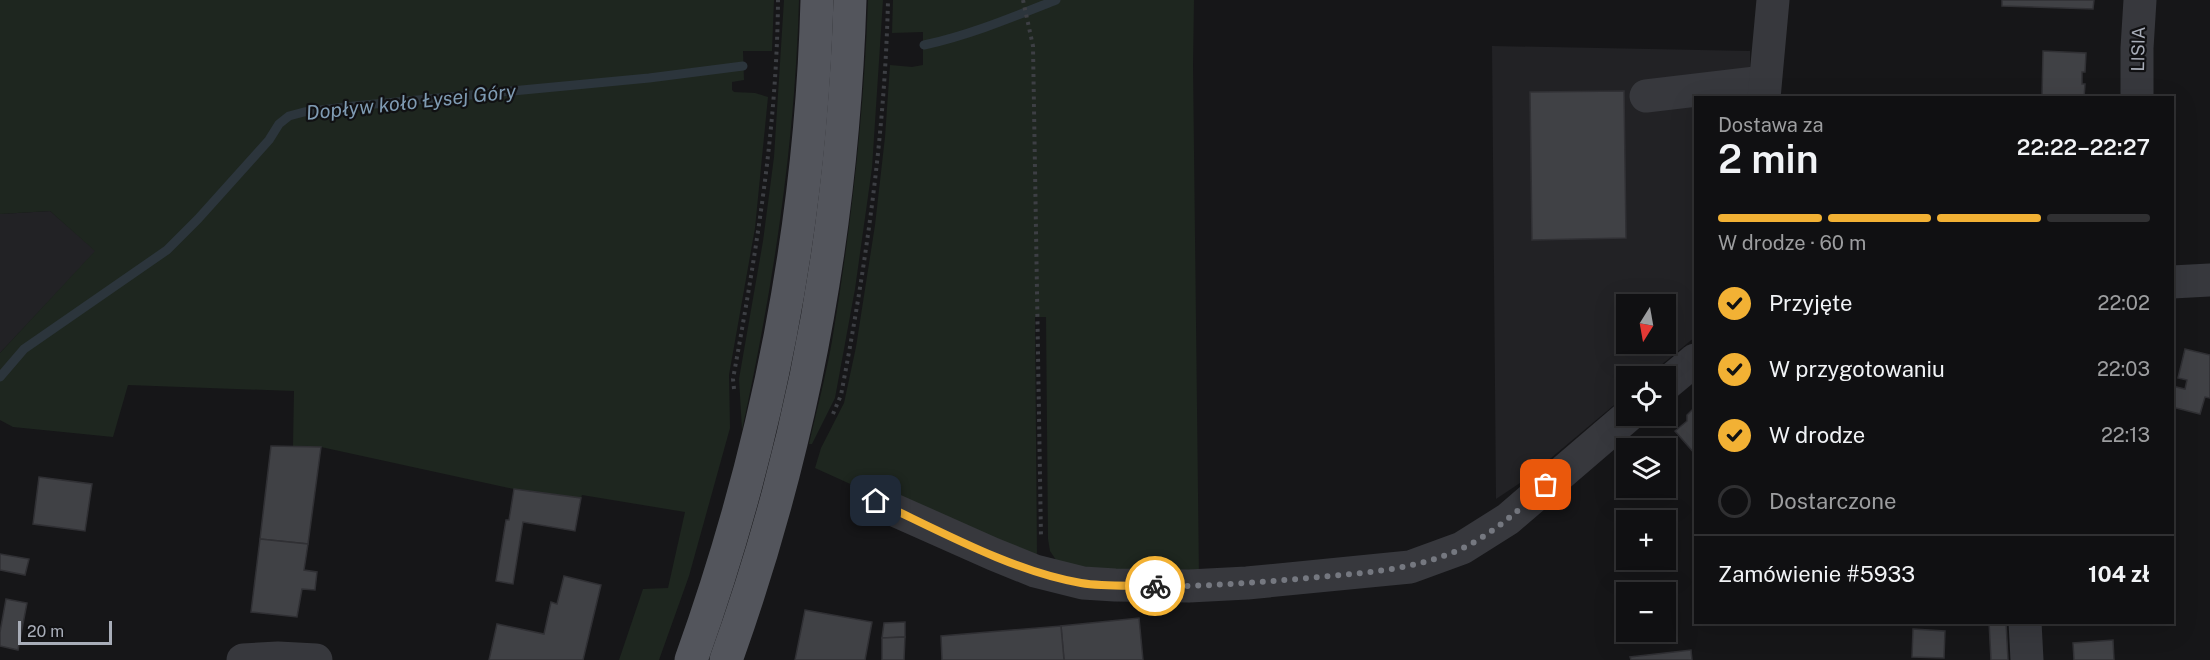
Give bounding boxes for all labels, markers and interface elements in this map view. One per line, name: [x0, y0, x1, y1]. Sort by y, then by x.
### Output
street label: LISIA: [2127, 26, 2149, 72]
water label: Dopływ koło Łysej Góry: [305, 79, 518, 125]
text: Dostawa za: [1718, 113, 1824, 137]
text: 22:22–22:27: [2017, 134, 2150, 160]
text: 2 min: [1718, 136, 1819, 182]
text: W drodze · 60 m: [1718, 231, 1866, 255]
icon: check: [1718, 287, 1751, 320]
text: Przyjęte: [1769, 290, 1852, 316]
text: 22:02: [2097, 291, 2150, 315]
north arrow: [1616, 294, 1676, 354]
map controls: [1616, 294, 1676, 642]
icon: check: [1718, 353, 1751, 386]
text: W przygotowaniu: [1769, 356, 1945, 382]
text: 22:03: [2097, 357, 2150, 381]
button: locate: [1616, 366, 1676, 426]
icon: check: [1718, 419, 1751, 452]
text: W drodze: [1769, 422, 1865, 448]
text: 22:13: [2101, 423, 2150, 447]
button: layers: [1616, 438, 1676, 498]
pin: [1520, 459, 1571, 510]
icon: bag: [1529, 468, 1562, 501]
pin: [850, 475, 901, 526]
icon: home: [859, 484, 892, 517]
text: Dostarczone: [1769, 488, 1896, 514]
button: +: [1616, 510, 1676, 570]
courier: [1125, 556, 1185, 616]
text: Zamówienie #5933: [1718, 561, 1915, 587]
text: 104 zł: [2088, 561, 2150, 587]
icon: bike: [1139, 570, 1172, 603]
button: −: [1616, 582, 1676, 642]
scale bar: [18, 618, 112, 646]
text: 20 m: [27, 622, 64, 641]

